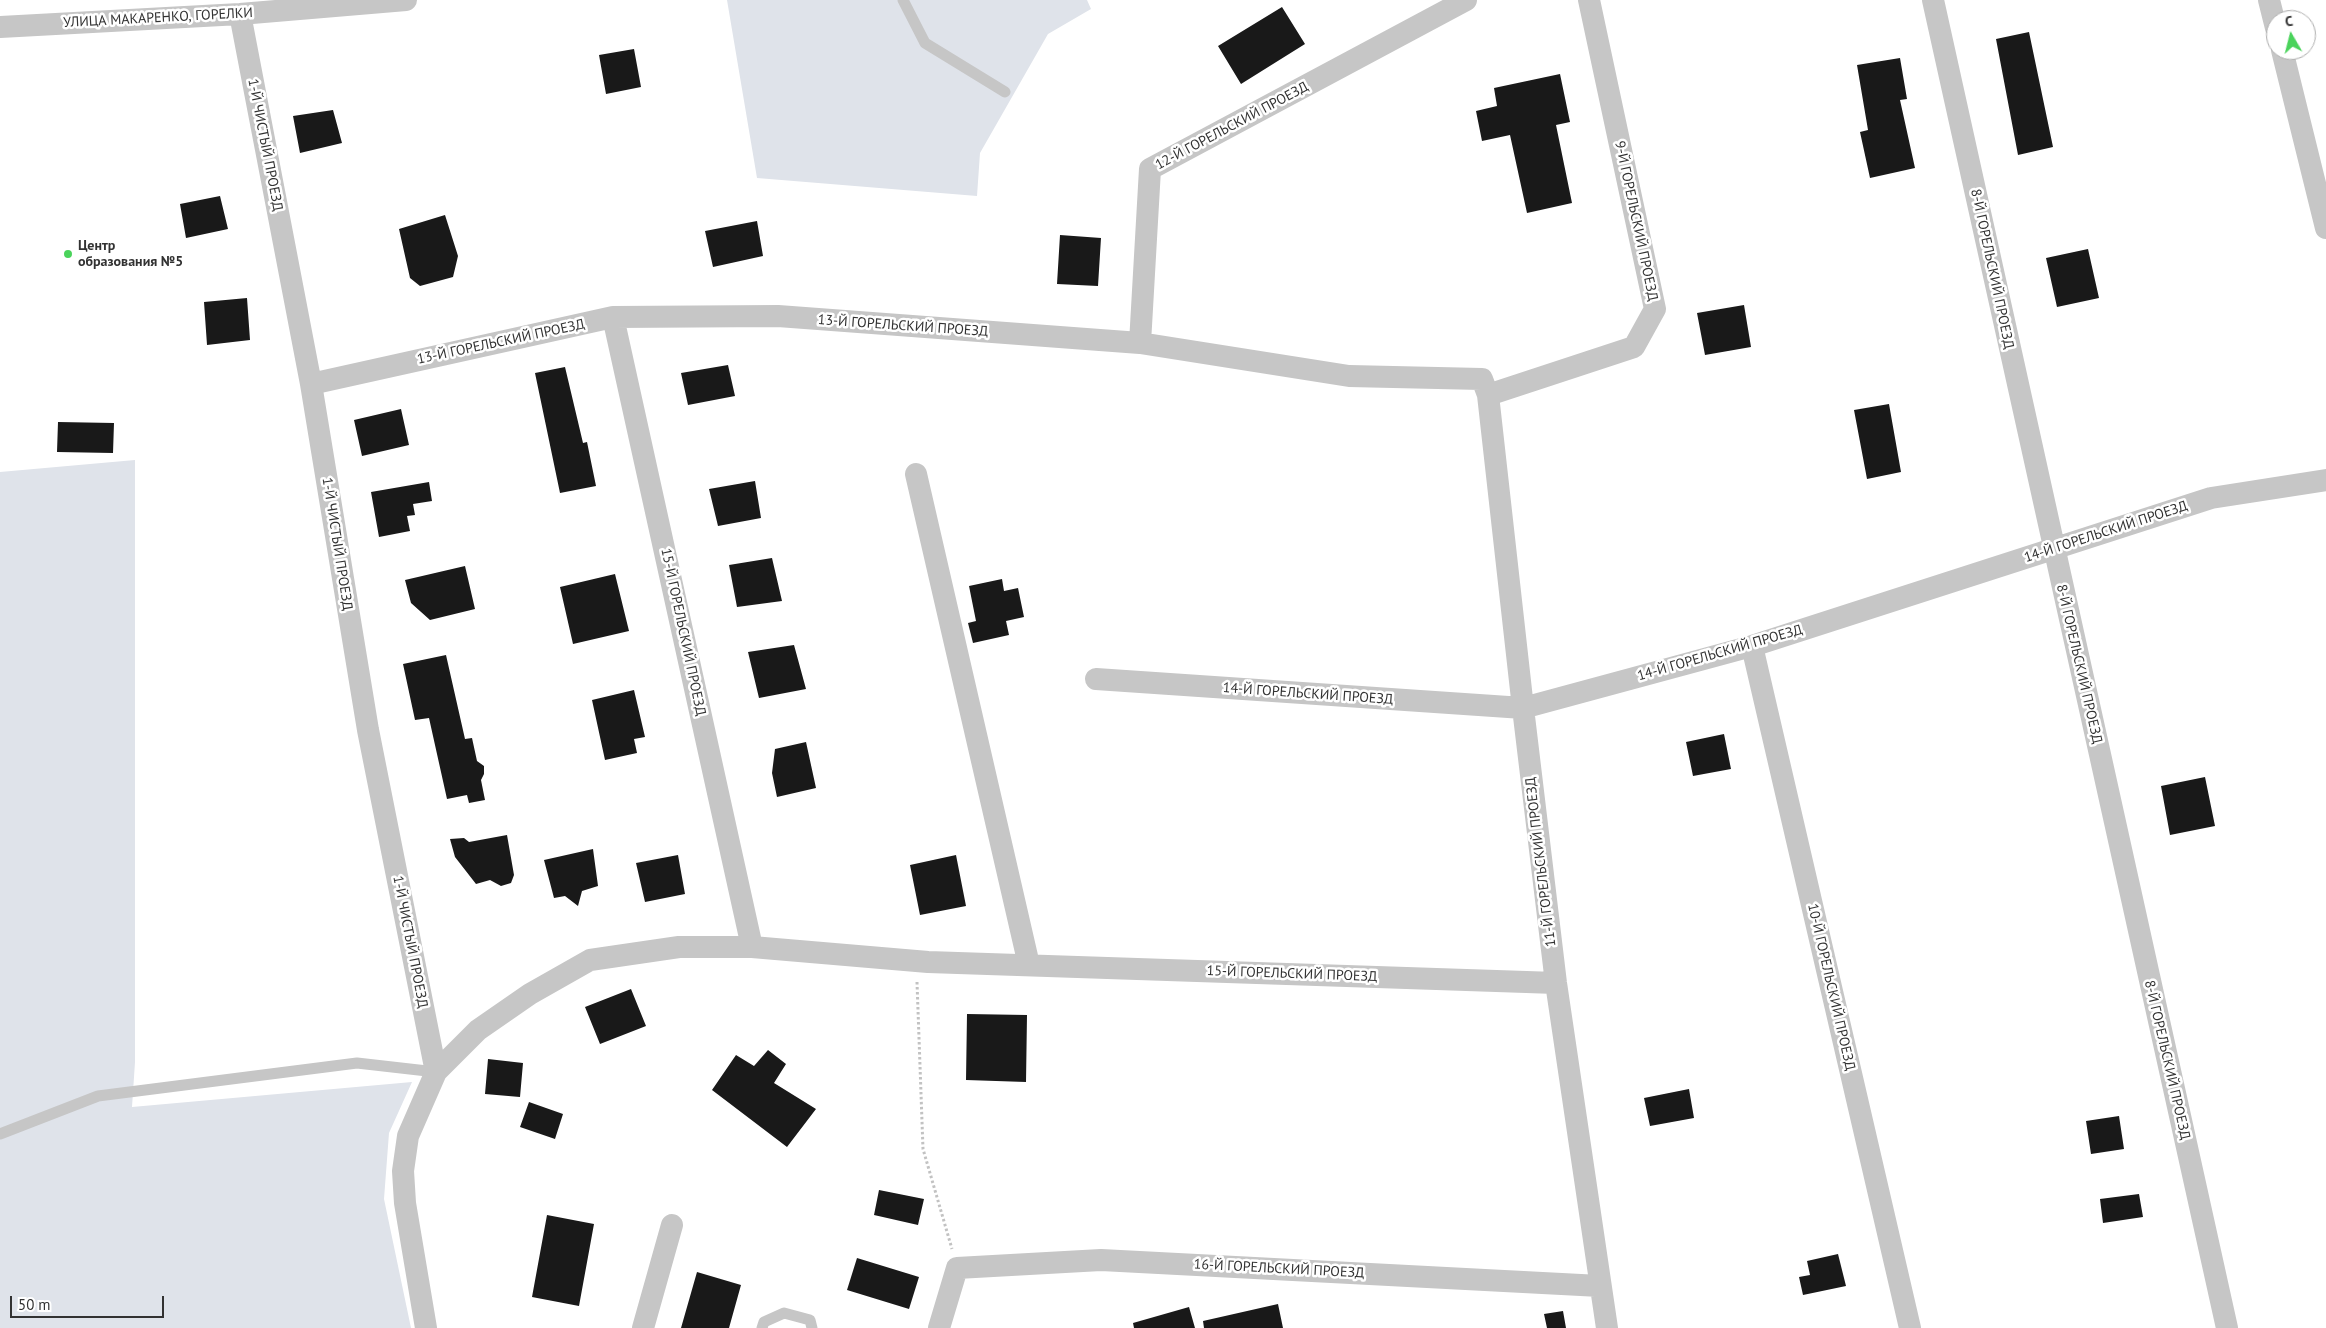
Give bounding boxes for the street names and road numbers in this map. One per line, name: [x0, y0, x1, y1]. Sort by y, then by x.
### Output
street label: УЛИЦА МАКАРЕНКО, ГОРЕЛКИ: [63, 5, 253, 31]
street label: 1-Й ЧИСТЫЙ ПРОЕЗД: [244, 77, 286, 213]
street label: 12-Й ГОРЕЛЬСКИЙ ПРОЕЗД: [1153, 78, 1311, 174]
street label: 9-Й ГОРЕЛЬСКИЙ ПРОЕЗД: [1611, 139, 1661, 303]
street label: 8-Й ГОРЕЛЬСКИЙ ПРОЕЗД: [1967, 187, 2017, 351]
street label: 13-Й ГОРЕЛЬСКИЙ ПРОЕЗД: [817, 312, 989, 340]
street label: 13-Й ГОРЕЛЬСКИЙ ПРОЕЗД: [416, 316, 586, 368]
street label: 1-Й ЧИСТЫЙ ПРОЕЗД: [318, 476, 356, 612]
street label: 14-Й ГОРЕЛЬСКИЙ ПРОЕЗД: [2022, 498, 2190, 566]
street label: 15-Й ГОРЕЛЬСКИЙ ПРОЕЗД: [657, 547, 709, 717]
street label: 8-Й ГОРЕЛЬСКИЙ ПРОЕЗД: [2052, 583, 2106, 745]
street label: 14-Й ГОРЕЛЬСКИЙ ПРОЕЗД: [1636, 621, 1804, 685]
street label: 14-Й ГОРЕЛЬСКИЙ ПРОЕЗД: [1222, 680, 1394, 708]
street label: 11-Й ГОРЕЛЬСКИЙ ПРОЕЗД: [1522, 776, 1560, 948]
street label: 1-Й ЧИСТЫЙ ПРОЕЗД: [389, 874, 431, 1010]
street label: 10-Й ГОРЕЛЬСКИЙ ПРОЕЗД: [1804, 902, 1858, 1072]
street label: 15-Й ГОРЕЛЬСКИЙ ПРОЕЗД: [1206, 963, 1378, 985]
street label: 8-Й ГОРЕЛЬСКИЙ ПРОЕЗД: [2140, 979, 2194, 1141]
street label: 16-Й ГОРЕЛЬСКИЙ ПРОЕЗД: [1193, 1256, 1365, 1282]

